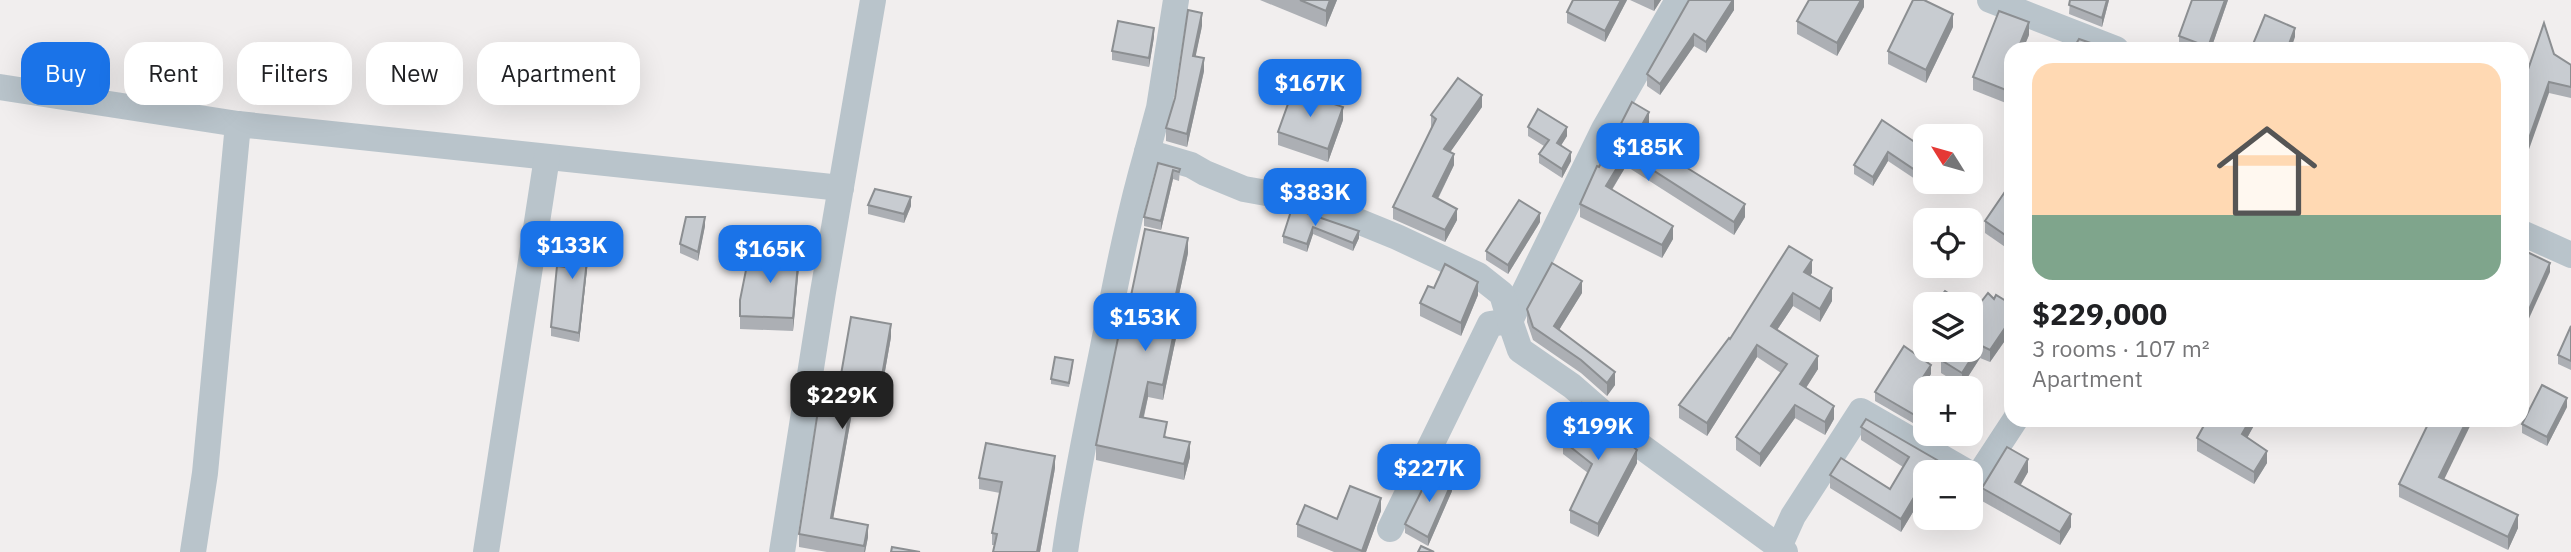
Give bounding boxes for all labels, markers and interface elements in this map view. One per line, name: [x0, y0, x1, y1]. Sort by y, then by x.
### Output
chip: Buy: [21, 42, 110, 105]
chip: Rent: [124, 42, 223, 105]
chip: Filters: [237, 42, 352, 105]
chip: New: [366, 42, 463, 105]
chip: Apartment: [477, 42, 640, 105]
pin: $167K: [1261, 60, 1359, 119]
text: $167K: [1274, 67, 1346, 97]
icon: home: [2204, 108, 2330, 234]
pin: $185K: [1599, 124, 1697, 183]
north arrow: [1913, 124, 1983, 194]
map controls: [1913, 124, 1983, 530]
text: $185K: [1612, 131, 1684, 161]
pin: $383K: [1266, 168, 1364, 228]
text: $383K: [1279, 176, 1351, 206]
button: locate: [1913, 208, 1983, 278]
pin: $133K: [523, 222, 621, 281]
pin: $165K: [721, 226, 819, 285]
text: $133K: [536, 229, 608, 259]
text: $165K: [734, 233, 806, 263]
button: layers: [1913, 292, 1983, 362]
pin: $153K: [1096, 294, 1194, 353]
text: $229,000: [2032, 294, 2167, 333]
text: $153K: [1109, 301, 1181, 331]
text: 3 rooms · 107 m²: [2032, 333, 2210, 363]
text: Apartment: [2032, 363, 2143, 393]
pin: $229K: [793, 372, 891, 431]
button: +: [1913, 376, 1983, 446]
text: $229K: [806, 379, 878, 409]
pin: $199K: [1549, 402, 1647, 462]
text: $199K: [1562, 410, 1634, 440]
pin: $227K: [1380, 444, 1478, 504]
text: $227K: [1393, 452, 1465, 482]
button: −: [1913, 460, 1983, 530]

